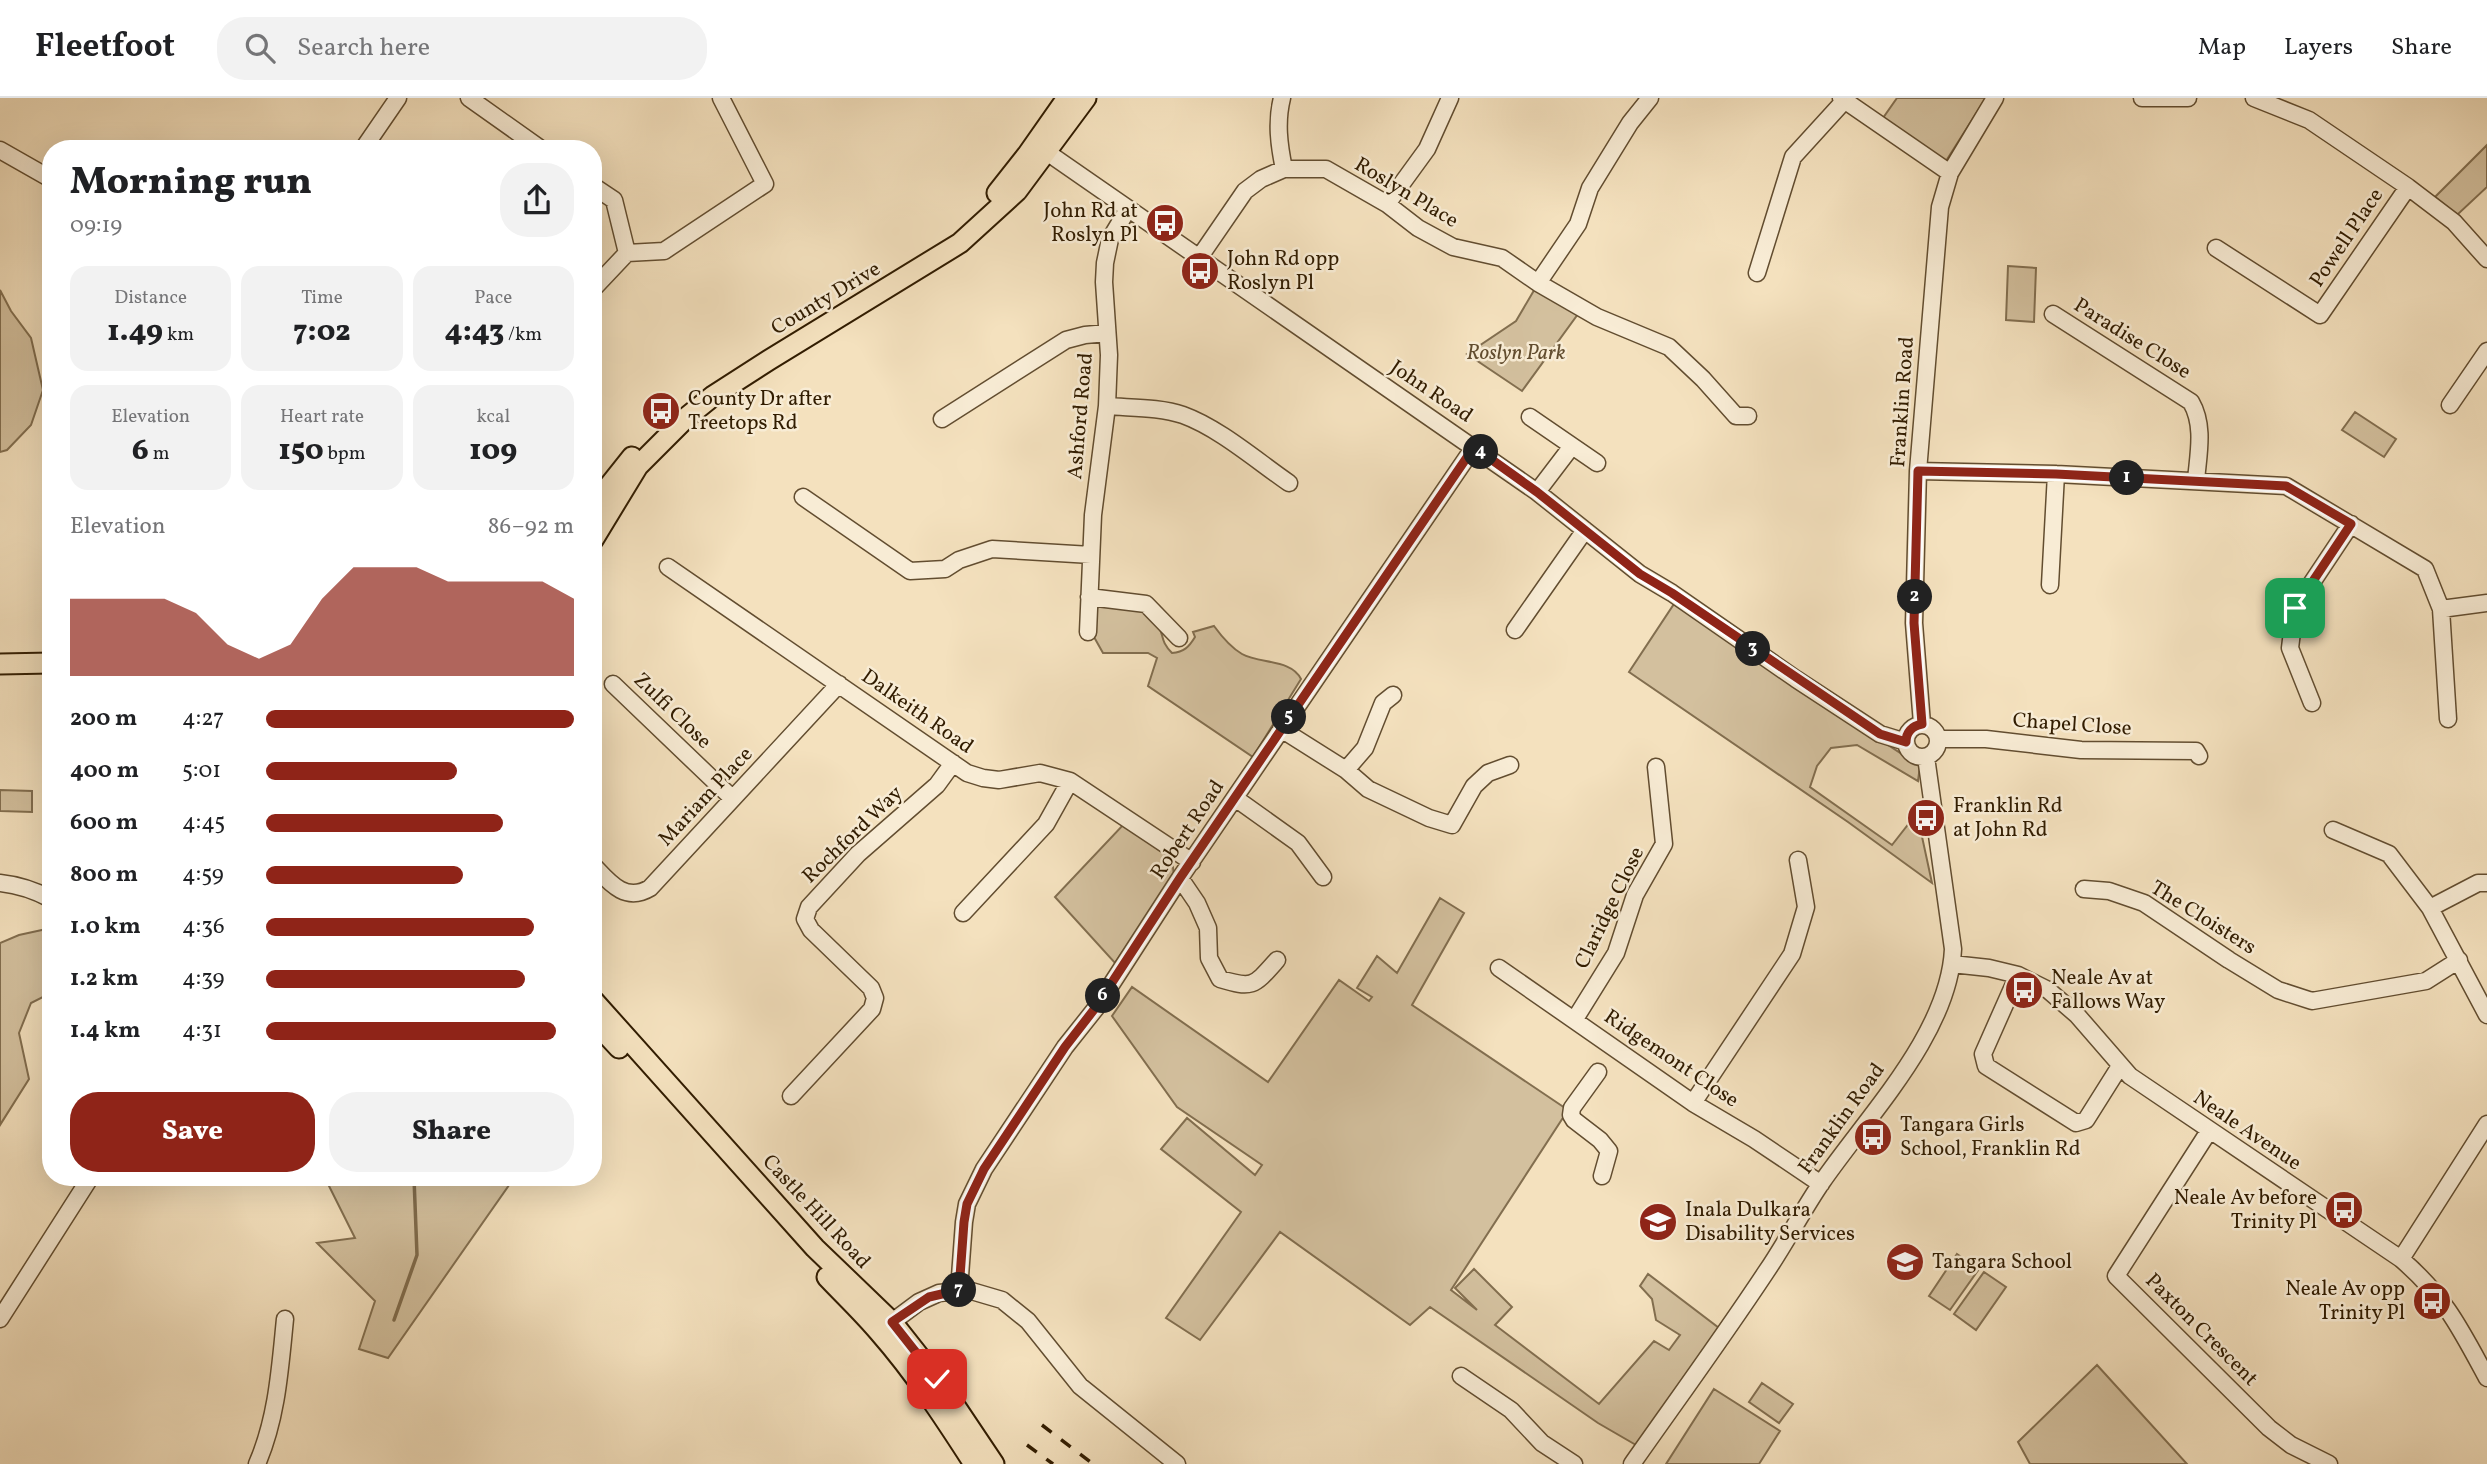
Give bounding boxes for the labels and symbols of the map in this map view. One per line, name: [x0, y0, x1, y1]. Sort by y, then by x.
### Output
street label: Roslyn Place: [1348, 151, 1464, 236]
street label: Powell Place: [2303, 183, 2391, 293]
place label: John Rd at Roslyn Pl: [1043, 197, 1138, 250]
bus stop icon: John Rd at Roslyn Pl: [1144, 202, 1186, 244]
place label: John Rd opp Roslyn Pl: [1227, 245, 1339, 298]
bus stop icon: John Rd opp Roslyn Pl: [1179, 250, 1221, 292]
street label: County Drive: [766, 255, 886, 343]
street label: Paradise Close: [2068, 291, 2196, 387]
street label: Franklin Road: [1884, 336, 1922, 468]
park label: Roslyn Park: [1466, 339, 1566, 368]
street label: Ashford Road: [1061, 352, 1101, 480]
street label: John Road: [1384, 354, 1478, 430]
place label: County Dr after Treetops Rd: [688, 385, 832, 438]
bus stop icon: County Dr after Treetops Rd: [640, 390, 682, 432]
pin: 4: [1464, 434, 1498, 470]
pin: 1: [2110, 460, 2144, 496]
pin: [2265, 578, 2325, 638]
pin: 2: [1898, 580, 1932, 614]
pin: 3: [1736, 632, 1770, 666]
street label: Dalkeith Road: [855, 663, 979, 761]
street label: Zulfi Close: [626, 666, 718, 756]
pin: 5: [1272, 700, 1306, 734]
street label: Chapel Close: [2012, 706, 2133, 744]
street label: Mariam Place: [652, 741, 760, 853]
street label: Robert Road: [1144, 775, 1232, 885]
street label: Rochford Way: [796, 779, 910, 891]
place label: Franklin Rd at John Rd: [1953, 792, 2063, 845]
bus stop icon: Franklin Rd at John Rd: [1905, 797, 1947, 839]
street label: Claridge Close: [1568, 842, 1652, 974]
street label: The Cloisters: [2144, 874, 2262, 962]
place label: Neale Av at Fallows Way: [2051, 964, 2166, 1017]
bus stop icon: Neale Av at Fallows Way: [2003, 969, 2045, 1011]
pin: 6: [1086, 978, 1120, 1014]
street label: Ridgemont Close: [1598, 1003, 1744, 1115]
street label: Franklin Road: [1792, 1057, 1892, 1181]
street label: Neale Avenue: [2187, 1084, 2307, 1178]
place label: Tangara Girls School, Franklin Rd: [1900, 1111, 2081, 1164]
bus stop icon: Tangara Girls School, Franklin Rd: [1852, 1116, 1894, 1158]
street label: Castle Hill Road: [755, 1148, 877, 1276]
place label: Neale Av before Trinity Pl: [2174, 1184, 2317, 1237]
bus stop icon: Neale Av before Trinity Pl: [2323, 1189, 2365, 1231]
place label: Inala Dulkara Disability Services: [1685, 1196, 1855, 1249]
school or university icon: Inala Dulkara Disability Services: [1637, 1201, 1679, 1243]
school or university icon: Tangara School: [1884, 1241, 1926, 1283]
place label: Tangara School: [1932, 1248, 2072, 1277]
street label: Paxton Crescent: [2138, 1267, 2264, 1393]
pin: 7: [942, 1272, 976, 1308]
place label: Neale Av opp Trinity Pl: [2285, 1275, 2405, 1328]
bus stop icon: Neale Av opp Trinity Pl: [2411, 1280, 2453, 1322]
pin: [907, 1349, 967, 1409]

